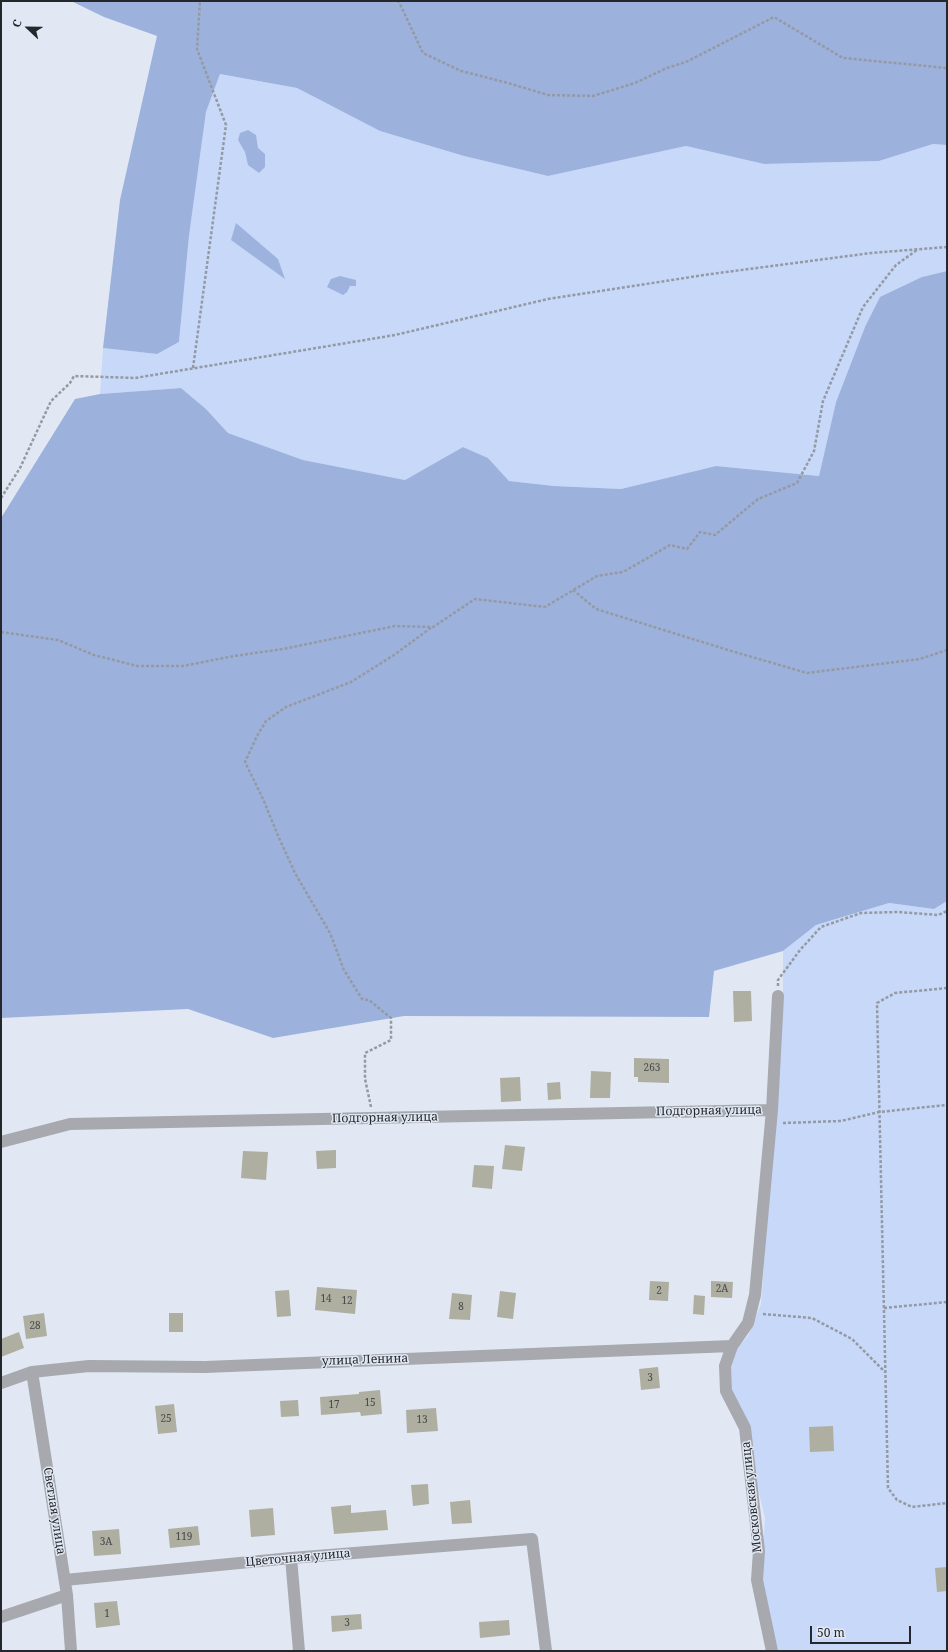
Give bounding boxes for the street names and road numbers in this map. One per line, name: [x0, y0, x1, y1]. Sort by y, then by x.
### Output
street label: Подгорная улица: [656, 1103, 762, 1119]
street label: Подгорная улица: [332, 1110, 438, 1126]
street label: улица Ленина: [322, 1351, 408, 1369]
street label: Московская улица: [739, 1441, 765, 1553]
street label: Светлая улица: [40, 1466, 68, 1556]
street label: Цветочная улица: [245, 1546, 351, 1570]

